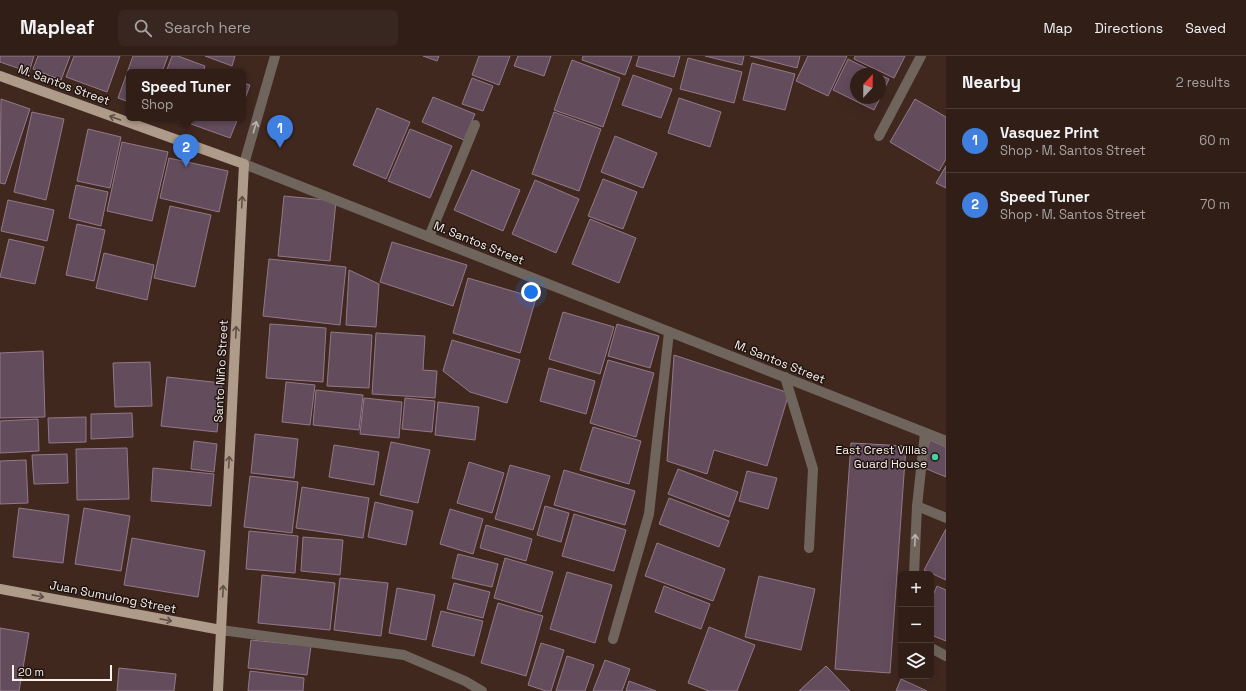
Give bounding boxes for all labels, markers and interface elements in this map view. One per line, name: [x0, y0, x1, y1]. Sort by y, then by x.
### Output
search box: [118, 10, 398, 46]
text: Mapleaf: [20, 15, 94, 40]
icon: search: [132, 17, 154, 39]
text: Search here: [164, 18, 251, 37]
text: Map: [1043, 19, 1073, 37]
text: Directions: [1095, 19, 1163, 37]
text: Saved: [1185, 19, 1226, 37]
street label: M. Santos Street: [16, 61, 112, 109]
north arrow: [850, 68, 886, 104]
popup: [126, 69, 246, 121]
text: Nearby: [962, 71, 1021, 93]
text: 2 results: [1176, 74, 1230, 91]
text: Speed Tuner: [141, 77, 231, 96]
text: Shop: [141, 96, 174, 113]
one-way arrow: [110, 113, 122, 121]
pin: 1: [267, 115, 293, 148]
one-way arrow: [252, 120, 259, 133]
text: Vasquez Print: [1000, 123, 1099, 142]
text: 1: [972, 132, 978, 149]
text: 60 m: [1199, 132, 1230, 149]
pin: 2: [173, 134, 199, 167]
text: Shop · M. Santos Street: [1000, 142, 1146, 159]
text: Speed Tuner: [1000, 187, 1090, 206]
one-way arrow: [239, 196, 246, 209]
text: 2: [971, 196, 979, 213]
text: 70 m: [1200, 196, 1230, 213]
text: Shop · M. Santos Street: [1000, 206, 1146, 223]
street label: M. Santos Street: [431, 218, 527, 268]
your location: [521, 282, 541, 302]
street label: Santo Niño Street: [210, 319, 232, 423]
one-way arrow: [232, 326, 239, 339]
street label: M. Santos Street: [732, 337, 828, 387]
place label: East Crest Villas Guard House: [835, 442, 927, 472]
marker: East Crest Villas Guard House: [930, 452, 940, 462]
one-way arrow: [226, 456, 233, 469]
one-way arrow: [912, 534, 919, 547]
map controls: [898, 571, 934, 679]
button: +: [898, 571, 934, 607]
street label: Juan Sumulong Street: [48, 577, 178, 617]
one-way arrow: [219, 585, 226, 598]
one-way arrow: [31, 592, 44, 600]
button: −: [898, 607, 934, 643]
one-way arrow: [159, 616, 172, 624]
button: layers: [898, 643, 934, 679]
scale bar: [12, 663, 112, 682]
text: 20 m: [18, 665, 44, 679]

